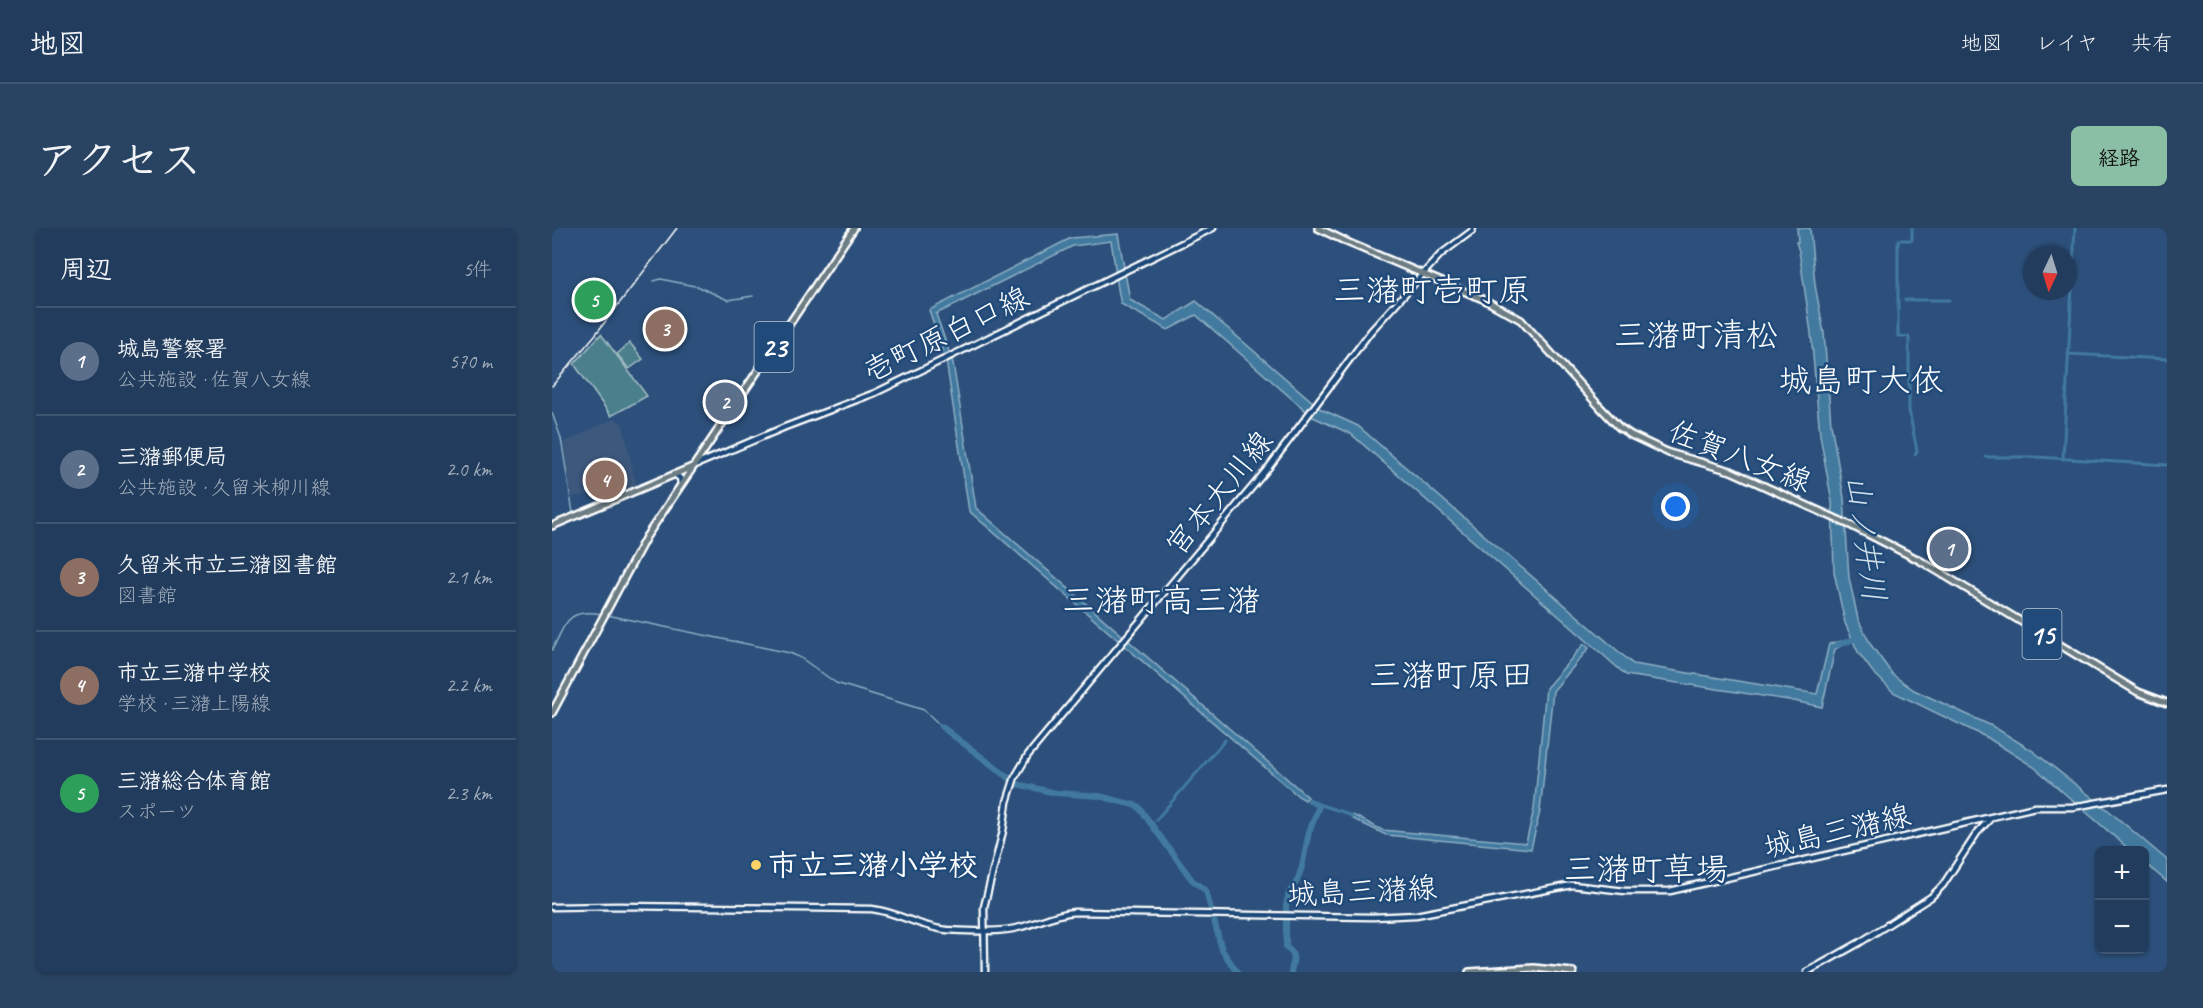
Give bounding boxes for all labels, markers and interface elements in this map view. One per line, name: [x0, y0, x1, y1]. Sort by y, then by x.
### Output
text: 地図: [30, 26, 86, 61]
text: 地図: [1961, 30, 2003, 56]
text: レイヤ: [2036, 30, 2098, 56]
text: 共有: [2131, 30, 2173, 56]
button: 経路: [2071, 126, 2167, 186]
text: アクセス: [36, 134, 201, 187]
north arrow: [2023, 246, 2077, 300]
text: 周辺: [60, 253, 112, 286]
text: 5件: [463, 257, 492, 282]
district label: 三潴町壱町原: [1333, 269, 1531, 311]
street label: 壱町原白口線: [857, 277, 1035, 391]
pin: 5: [574, 278, 614, 322]
pin: 3: [646, 306, 684, 352]
district label: 三潴町清松: [1614, 314, 1779, 356]
road number: 23: [754, 322, 794, 372]
text: 城島警察署: [117, 335, 227, 363]
text: 1: [75, 349, 84, 374]
text: 570 m: [449, 349, 492, 374]
district label: 城島町大依: [1779, 359, 1944, 401]
text: 公共施設 · 佐賀八女線: [117, 367, 310, 392]
pin: 2: [706, 380, 744, 424]
street label: 佐賀八女線: [1663, 411, 1817, 501]
street label: 宮本大川線: [1157, 423, 1281, 563]
text: 三潴郵便局: [117, 443, 227, 471]
text: 2: [75, 457, 84, 482]
text: 2.0 km: [446, 457, 492, 482]
pin: 4: [586, 458, 624, 502]
water label: 山ノ井川: [1837, 472, 1895, 604]
text: 公共施設 · 久留米柳川線: [117, 475, 330, 500]
your location: [1661, 492, 1690, 521]
pin: 1: [1930, 526, 1968, 572]
text: 久留米市立三潴図書館: [117, 551, 337, 579]
text: 3: [75, 565, 84, 590]
text: 2.1 km: [446, 565, 492, 590]
district label: 三潴町高三潴: [1062, 579, 1260, 621]
text: 図書館: [117, 583, 177, 608]
road number: 15: [2022, 609, 2062, 659]
district label: 三潴町原田: [1369, 654, 1534, 696]
text: 市立三潴中学校: [117, 659, 271, 687]
text: 4: [75, 673, 84, 698]
text: 2.2 km: [446, 673, 492, 698]
text: 学校 · 三潴上陽線: [117, 691, 270, 716]
text: 三潴総合体育館: [117, 767, 271, 795]
text: 5: [75, 781, 84, 806]
text: 2.3 km: [446, 781, 492, 806]
street label: 城島三潴線: [1760, 796, 1914, 866]
text: スポーツ: [117, 799, 197, 824]
place label: 市立三潴小学校: [768, 846, 978, 884]
map controls: [2095, 846, 2149, 954]
button: +: [2095, 846, 2149, 900]
district label: 三潴町草場: [1564, 848, 1729, 890]
marker: 市立三潴小学校: [749, 858, 763, 872]
street label: 城島三潴線: [1286, 868, 1438, 914]
button: −: [2095, 900, 2149, 954]

